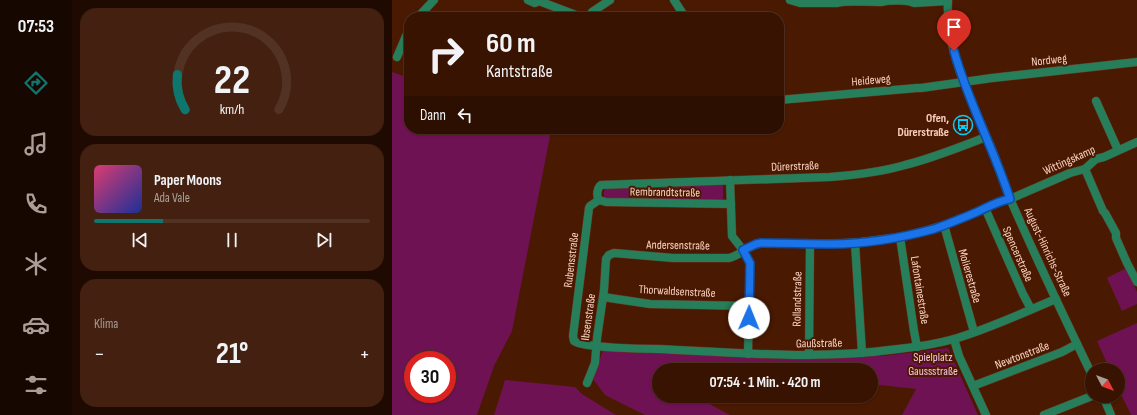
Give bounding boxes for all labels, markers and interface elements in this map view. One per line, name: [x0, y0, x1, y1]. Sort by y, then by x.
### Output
pin: [937, 10, 971, 51]
text: 07:53: [18, 16, 54, 37]
icon: arrive: [943, 16, 965, 38]
text: 60 m: [486, 27, 535, 60]
icon: right: [420, 28, 472, 80]
street label: Nordweg: [1031, 51, 1068, 70]
text: 22: [214, 56, 250, 105]
text: Kantstraße: [486, 61, 553, 82]
icon: directions: [22, 69, 50, 97]
street label: Heideweg: [851, 71, 891, 90]
text: km/h: [220, 100, 244, 117]
icon: left: [454, 104, 476, 126]
text: Dann: [420, 106, 446, 125]
place label: Ofen, Dürerstraße: [898, 111, 949, 140]
bus stop icon: Ofen, Dürerstraße: [952, 114, 974, 136]
icon: music: [22, 130, 50, 158]
street label: Wittingskamp: [1041, 142, 1098, 179]
street label: Dürerstraße: [771, 158, 819, 175]
text: Paper Moons: [154, 171, 222, 190]
street label: Rembrandtstraße: [630, 184, 700, 201]
icon: phone: [22, 190, 50, 218]
text: Ada Vale: [154, 190, 190, 206]
street label: August-Hinrichs-Straße: [1020, 204, 1075, 299]
street label: Spencerstraße: [999, 224, 1036, 284]
icon: previous: [129, 229, 151, 251]
icon: pause: [221, 229, 243, 251]
icon: next: [313, 229, 335, 251]
street label: Rubensstraße: [561, 231, 582, 288]
street label: Andersenstraße: [645, 237, 710, 254]
street label: Molierestraße: [955, 247, 984, 305]
icon: climate: [22, 250, 50, 278]
street label: Lafontainestraße: [907, 255, 932, 325]
street label: Rollandstraße: [790, 271, 805, 327]
street label: Thorwaldsenstraße: [638, 282, 716, 301]
street label: Ibsenstraße: [578, 292, 599, 342]
position arrow: [728, 297, 770, 339]
icon: car: [22, 311, 50, 339]
text: Klima: [94, 316, 118, 332]
text: 21°: [216, 336, 248, 372]
street label: Gaußstraße: [796, 336, 842, 351]
street label: Newtonstraße: [993, 338, 1052, 373]
text: −: [94, 341, 105, 368]
text: +: [359, 341, 370, 368]
park label: Spielplatz Gaussstraße: [908, 350, 958, 379]
speed limit sign: 30: [404, 351, 456, 403]
north arrow: [1085, 363, 1125, 403]
map controls: [1085, 363, 1125, 403]
icon: filters: [22, 371, 50, 399]
text: 07:54 · 1 Min. · 420 m: [710, 373, 820, 392]

